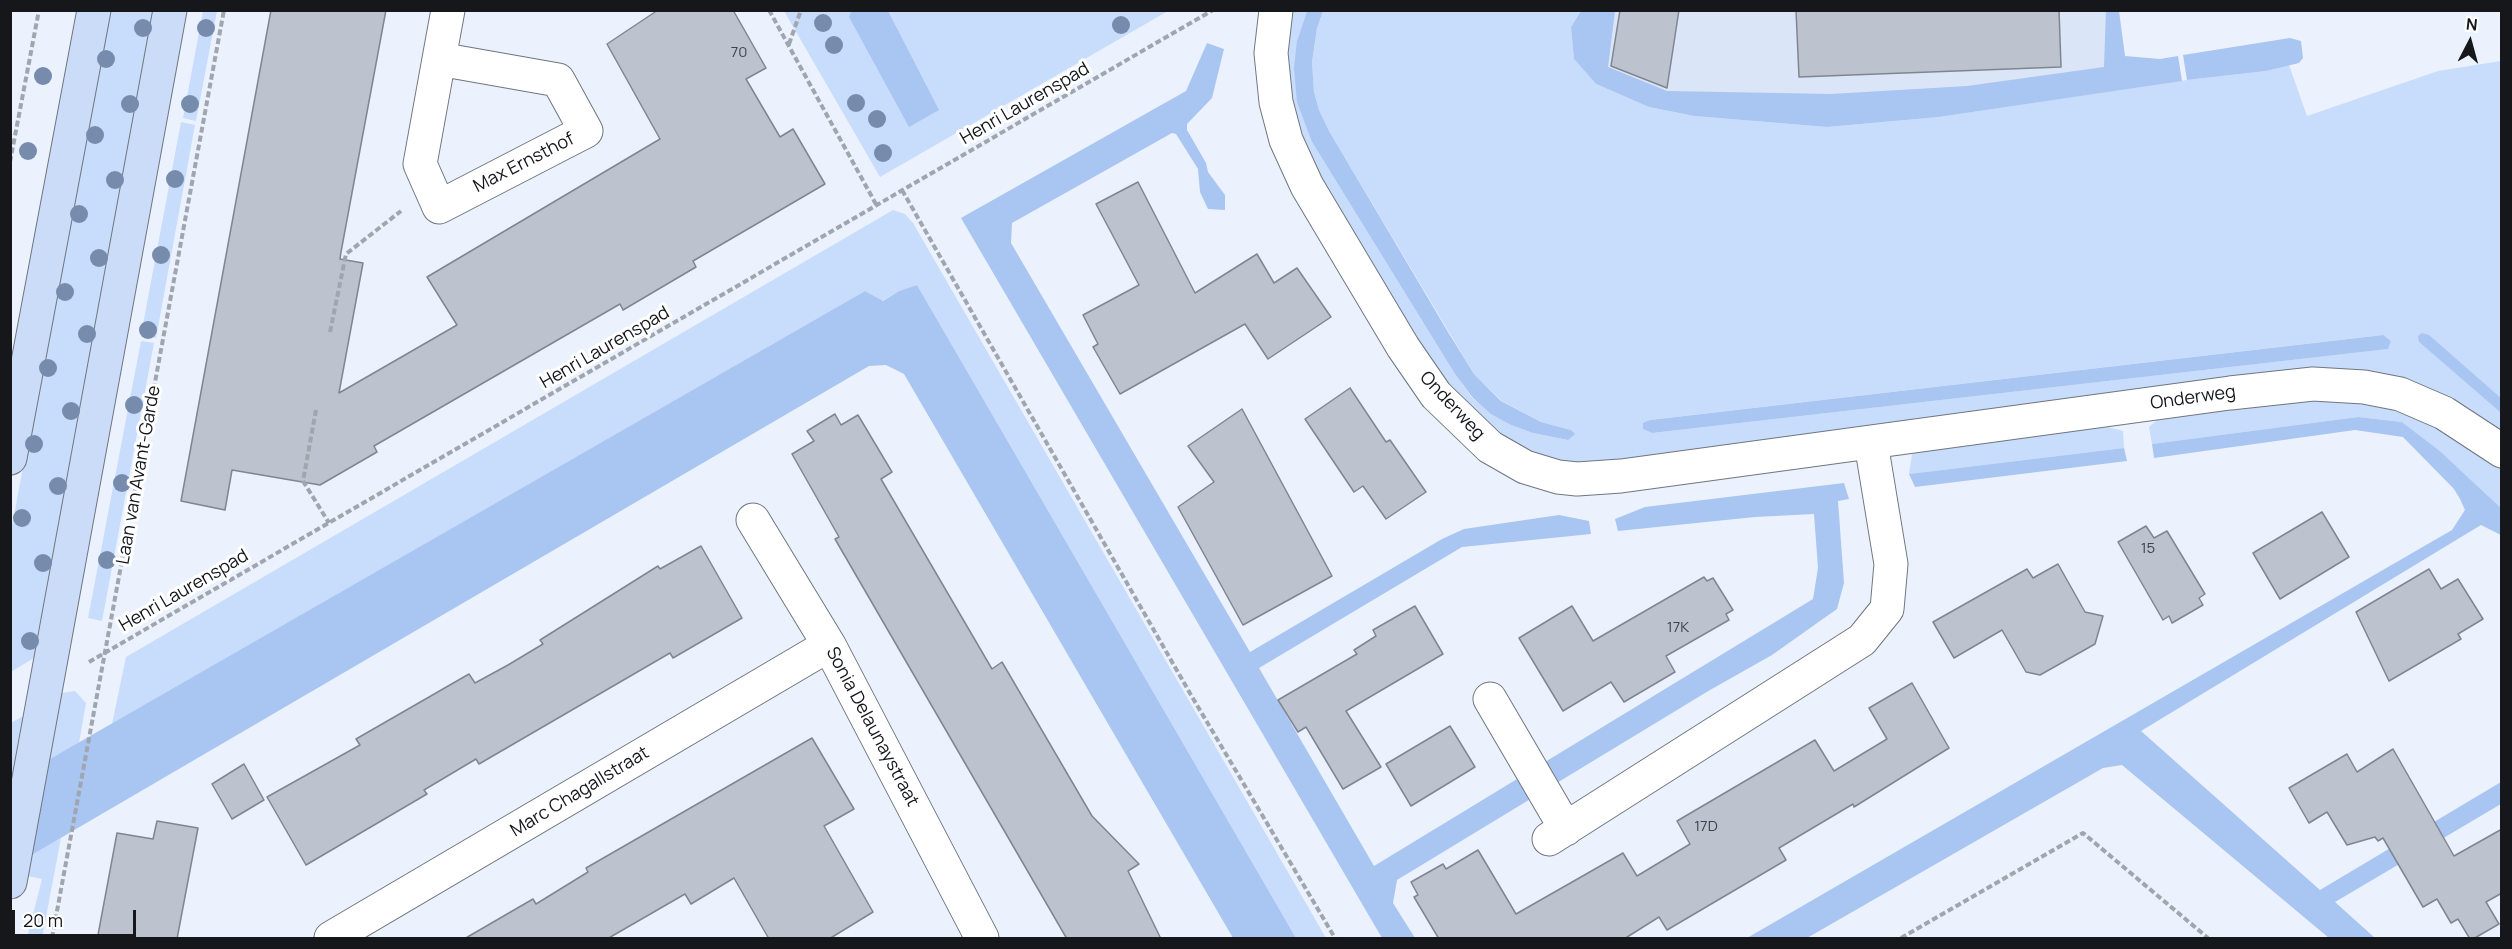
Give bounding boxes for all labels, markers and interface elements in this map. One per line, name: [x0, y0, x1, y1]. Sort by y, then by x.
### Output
north arrow: [2440, 12, 2500, 72]
text: N: [2465, 13, 2479, 36]
house number: 70: [731, 44, 747, 62]
street label: Henri Laurenspad: [957, 58, 1093, 150]
street label: Max Ernsthof: [470, 128, 578, 198]
street label: Henri Laurenspad: [537, 302, 673, 394]
street label: Onderweg: [1415, 367, 1489, 445]
street label: Onderweg: [2149, 381, 2237, 415]
street label: Laan van Avant-Garde: [113, 384, 165, 566]
house number: 15: [2141, 540, 2155, 558]
street label: Henri Laurenspad: [116, 545, 252, 637]
house number: 17K: [1667, 619, 1689, 637]
street label: Sonia Delaunaystraat: [821, 644, 923, 810]
street label: Marc Chagallstraat: [507, 742, 653, 842]
house number: 17D: [1694, 818, 1718, 836]
scale bar: [15, 898, 140, 936]
text: 20 m: [23, 908, 63, 932]

